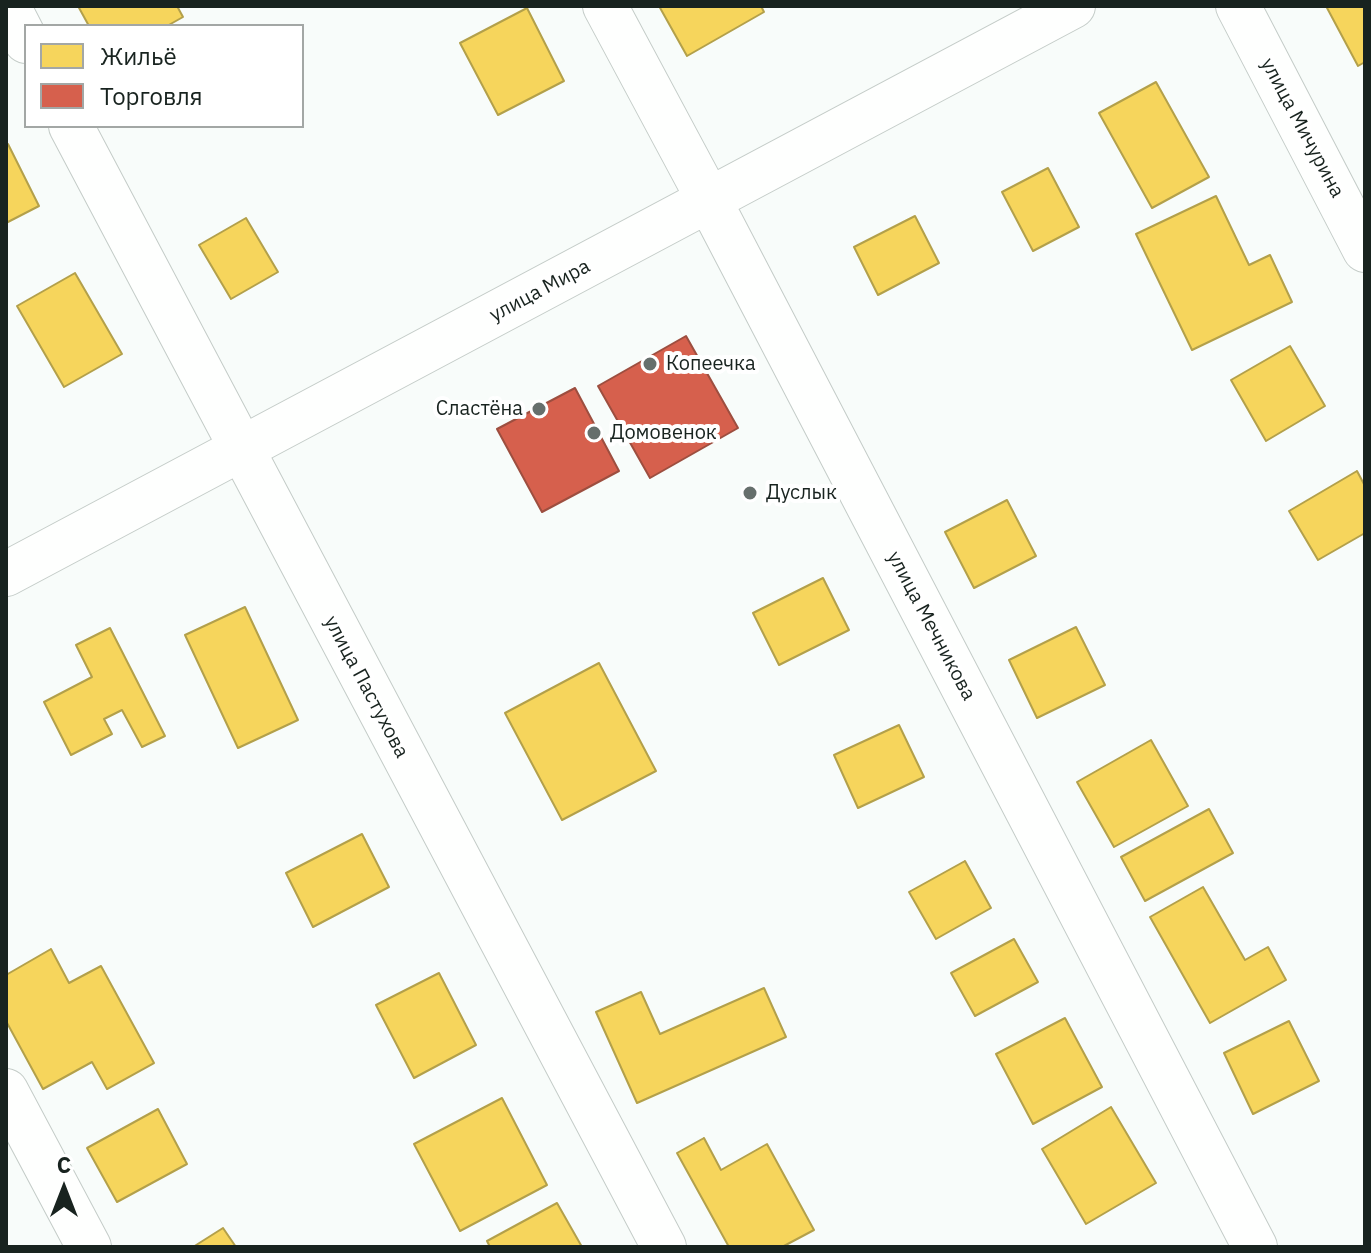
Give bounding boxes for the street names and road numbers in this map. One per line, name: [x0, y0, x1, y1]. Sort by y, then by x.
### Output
street label: улица Мичурина: [1255, 54, 1349, 202]
street label: улица Мира: [486, 254, 594, 328]
street label: улица Мечникова: [882, 547, 980, 705]
street label: улица Пастухова: [318, 612, 414, 762]

